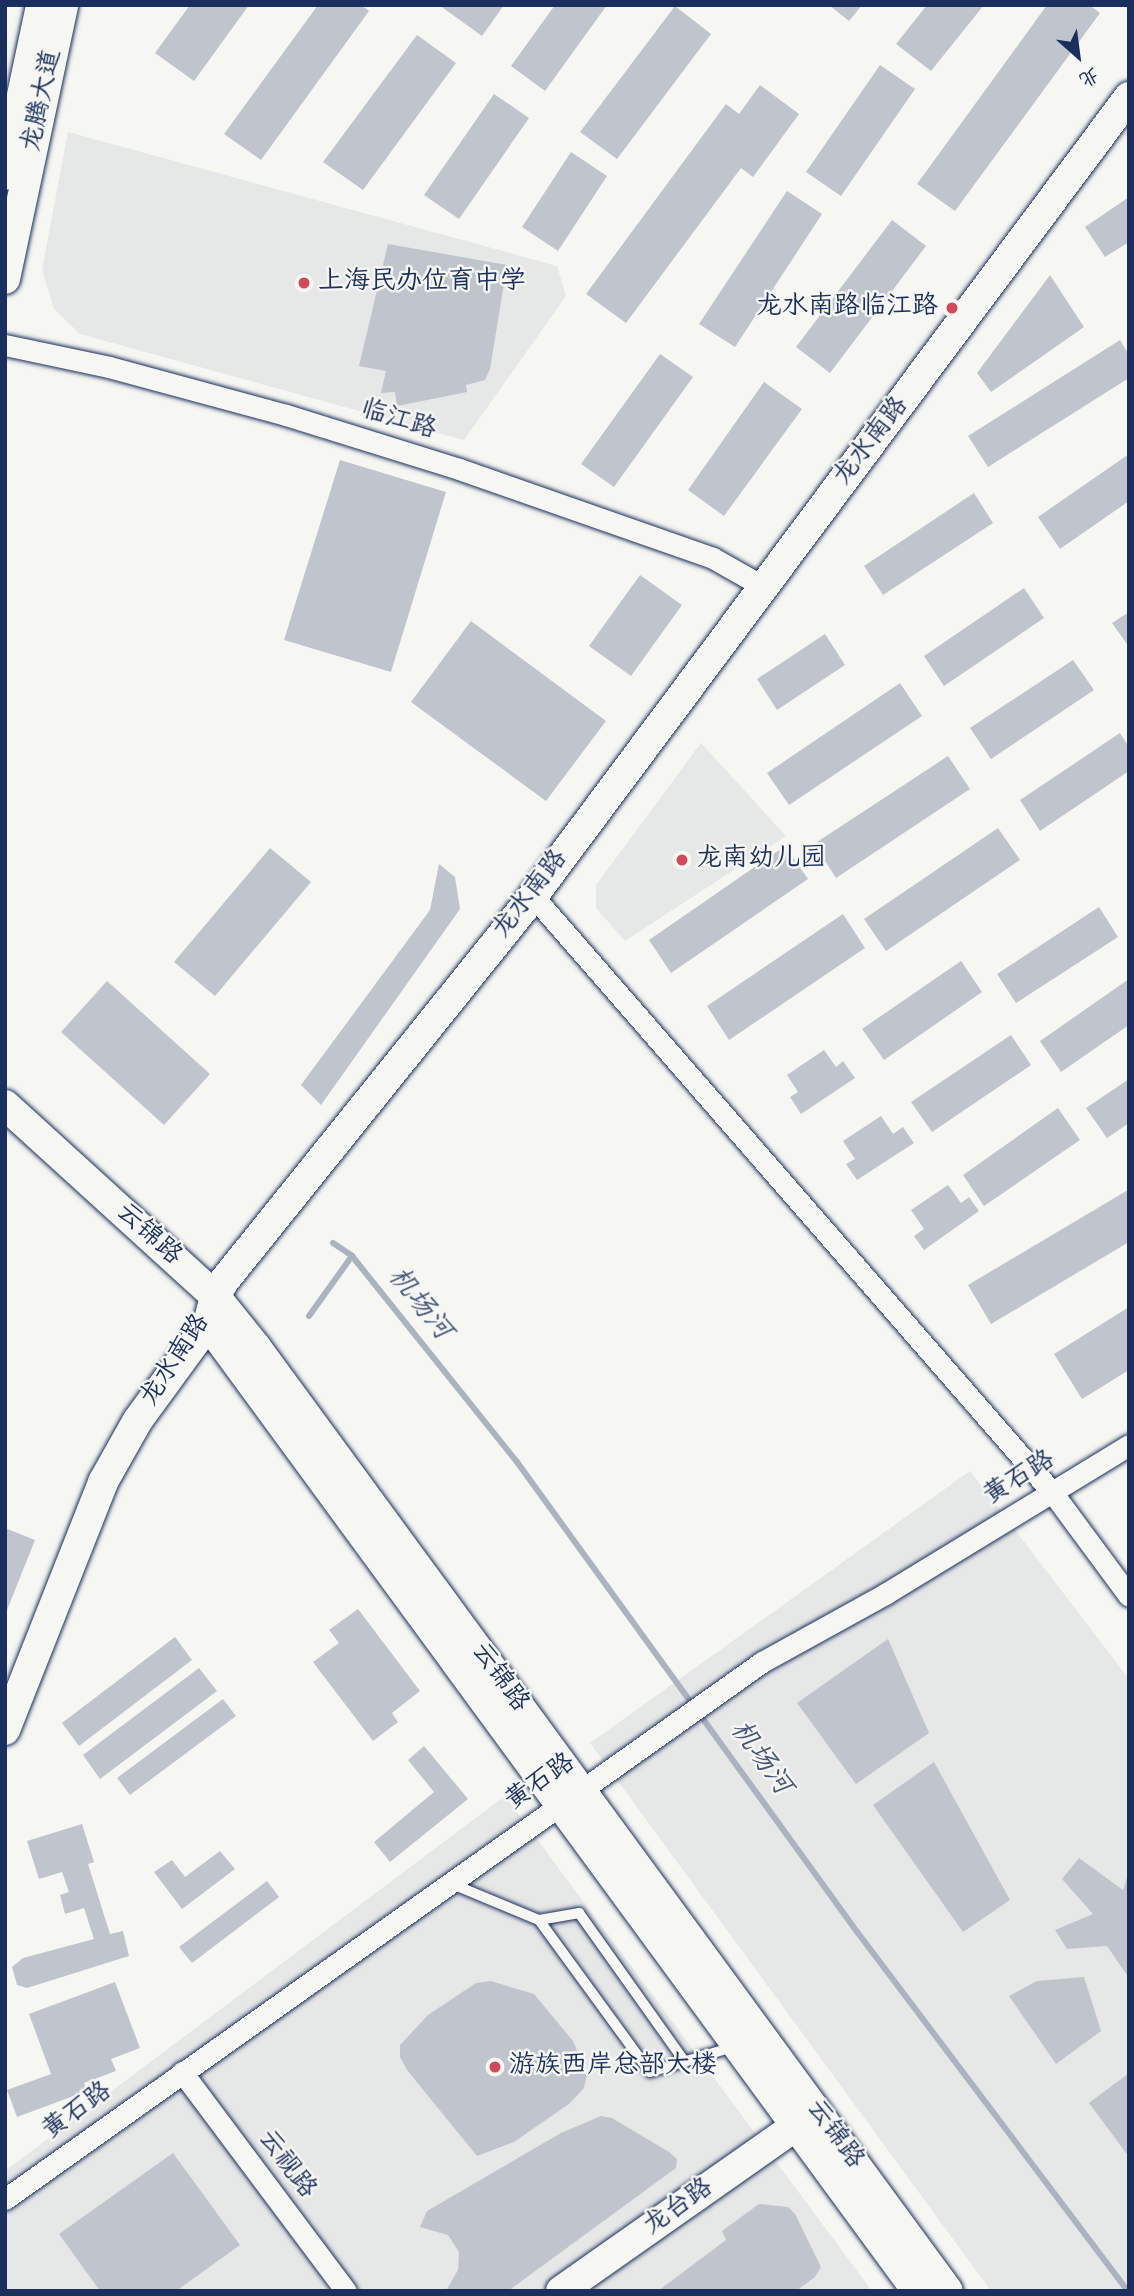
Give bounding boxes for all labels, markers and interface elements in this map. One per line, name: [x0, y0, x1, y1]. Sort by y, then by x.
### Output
north arrow: [1043, 21, 1113, 91]
street label: 龙腾大道: [17, 47, 69, 155]
text: 北: [1073, 59, 1103, 91]
place label: 上海民办位育中学: [318, 267, 526, 299]
marker: 上海民办位育中学: [296, 275, 312, 291]
place label: 龙水南路临江路: [756, 292, 938, 324]
marker: 龙水南路临江路: [944, 300, 960, 316]
street label: 龙水南路: [828, 391, 916, 493]
street label: 临江路: [356, 395, 440, 447]
street label: 龙水南路: [487, 844, 575, 946]
place label: 龙南幼儿园: [696, 844, 826, 876]
marker: 龙南幼儿园: [674, 852, 690, 868]
street label: 云锦路: [109, 1197, 187, 1273]
water label: 机场河: [379, 1262, 457, 1348]
street label: 龙水南路: [135, 1309, 217, 1413]
street label: 黄石路: [979, 1445, 1061, 1513]
street label: 云锦路: [463, 1637, 535, 1719]
water label: 机场河: [721, 1715, 797, 1803]
street label: 黄石路: [500, 1748, 582, 1818]
place label: 游族西岸总部大楼: [509, 2051, 717, 2083]
marker: 游族西岸总部大楼: [487, 2059, 503, 2075]
street label: 黄石路: [37, 2076, 119, 2148]
street label: 云锦路: [798, 2094, 870, 2176]
street label: 云视路: [250, 2124, 322, 2206]
street label: 龙台路: [638, 2173, 720, 2243]

